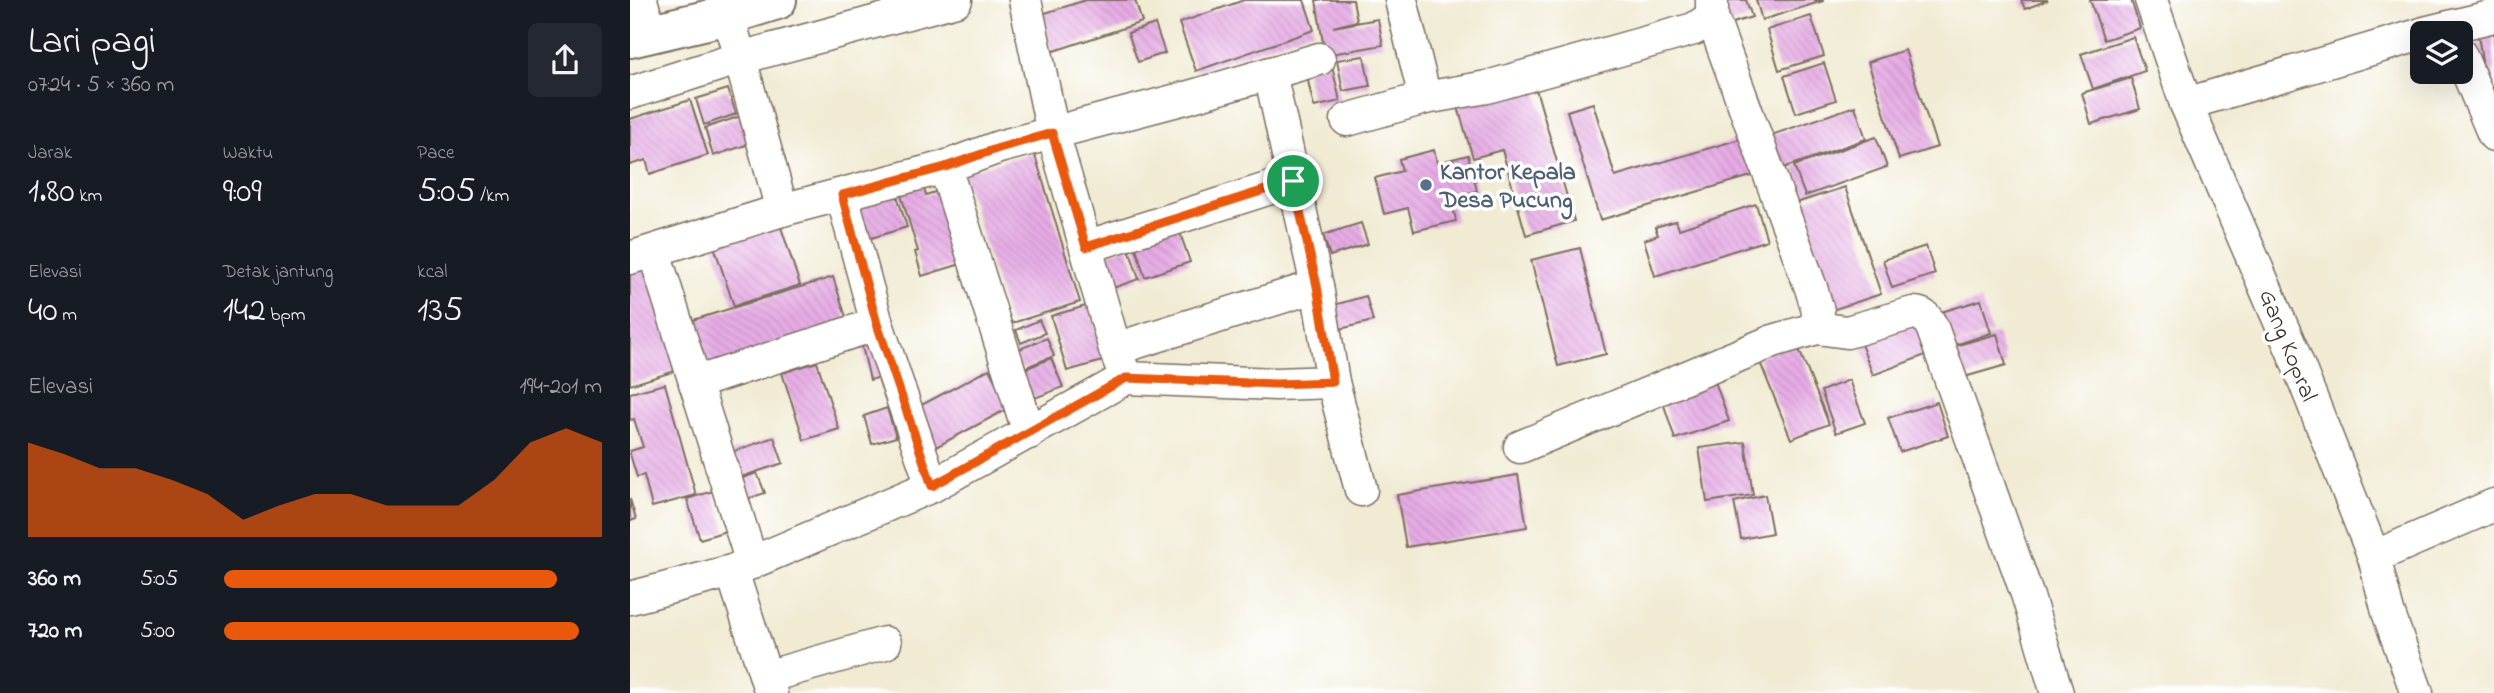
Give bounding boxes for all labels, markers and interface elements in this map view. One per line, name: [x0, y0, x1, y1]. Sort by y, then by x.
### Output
text: Lari pagi: [28, 15, 156, 71]
map controls: [2410, 21, 2473, 84]
button: layers: [2410, 21, 2473, 84]
button: share: [528, 23, 602, 97]
text: 07:24 · 5 × 360 m: [28, 69, 174, 102]
text: Jarak: [28, 140, 72, 167]
text: Waktu: [223, 140, 273, 167]
text: Pace: [417, 140, 454, 167]
pin: [1263, 151, 1323, 211]
place label: Kantor Kepala Desa Pucung: [1439, 156, 1576, 220]
icon: arrive: [1274, 162, 1312, 200]
text: 1.80: [28, 167, 75, 218]
text: 9:09: [223, 167, 262, 218]
text: 5:05: [417, 167, 475, 218]
marker: Kantor Kepala Desa Pucung: [1418, 177, 1434, 193]
text: km: [75, 183, 102, 210]
text: /km: [475, 183, 509, 210]
text: Elevasi: [28, 259, 82, 286]
text: Detak jantung: [223, 259, 333, 286]
text: kcal: [417, 259, 448, 286]
street label: Gang Kopral: [2248, 285, 2325, 407]
text: 40: [28, 286, 58, 337]
text: 142: [223, 286, 266, 337]
text: 135: [417, 286, 463, 337]
text: m: [58, 302, 77, 329]
text: bpm: [266, 302, 305, 329]
text: Elevasi: [28, 371, 93, 404]
text: 194–201 m: [519, 371, 602, 404]
text: 360 m: [28, 563, 81, 596]
text: 5:05: [140, 563, 178, 596]
text: 720 m: [28, 615, 82, 648]
text: 5:00: [140, 615, 175, 648]

